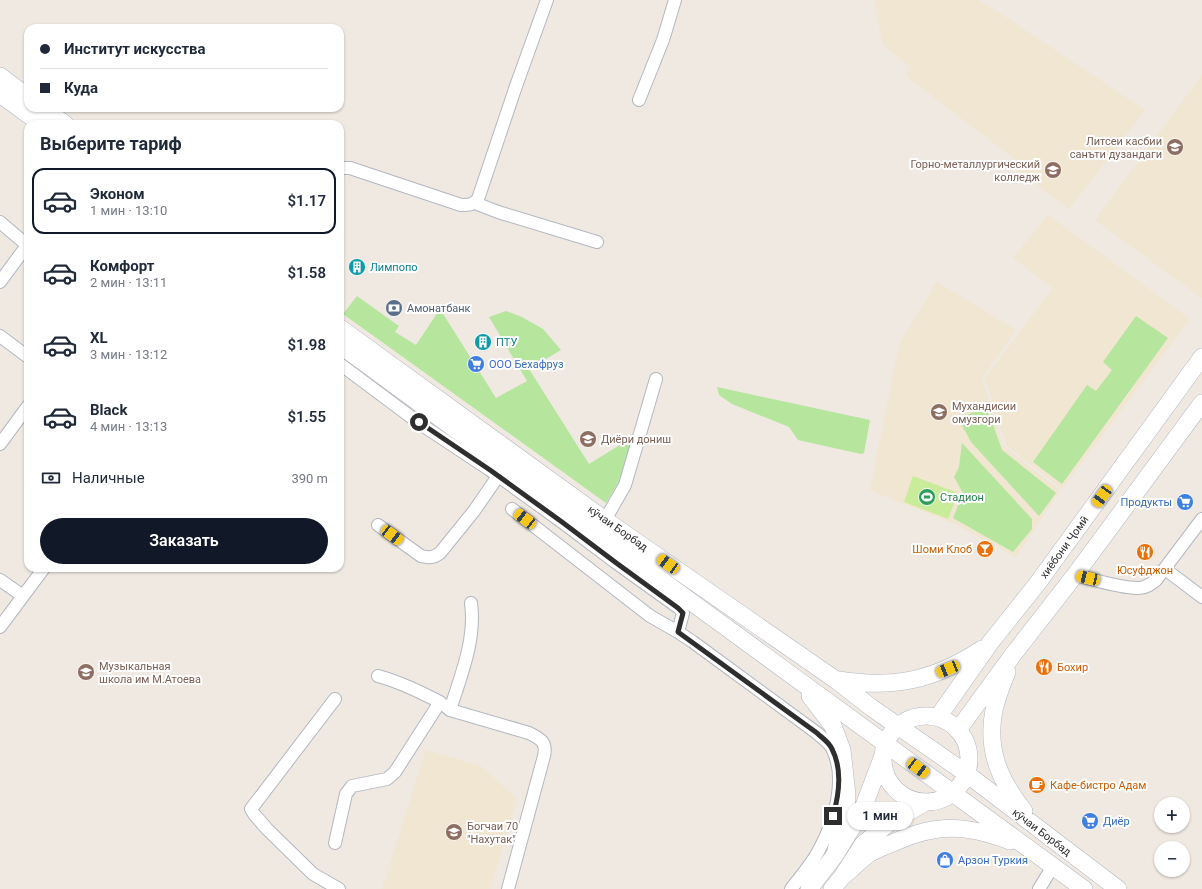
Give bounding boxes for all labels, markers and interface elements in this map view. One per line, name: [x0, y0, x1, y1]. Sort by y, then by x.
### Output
text: Институт искусства: [64, 40, 206, 58]
text: Куда: [64, 79, 98, 97]
text: Выберите тариф: [40, 133, 182, 154]
place label: Литсеи касбии санъти дузандаги: [1070, 135, 1162, 161]
school or university icon: Литсеи касбии санъти дузандаги: [1165, 137, 1185, 157]
place label: Горно-металлургический колледж: [910, 158, 1041, 184]
school or university icon: Горно-металлургический колледж: [1043, 160, 1063, 180]
icon: car: [42, 183, 78, 219]
text: Эконом: [90, 185, 145, 203]
text: $1.17: [287, 192, 326, 210]
text: 1 мин · 13:10: [90, 203, 167, 218]
icon: car: [42, 255, 78, 291]
text: Комфорт: [90, 257, 154, 275]
building icon: Лимпопо: [347, 257, 367, 277]
place label: Лимпопо: [370, 261, 418, 274]
text: $1.58: [287, 264, 326, 282]
text: 2 мин · 13:11: [90, 275, 167, 290]
bank icon: Амонатбанк: [384, 298, 404, 318]
place label: Амонатбанк: [407, 302, 471, 315]
icon: car: [42, 327, 78, 363]
text: XL: [90, 329, 108, 347]
building icon: ПТУ: [473, 332, 493, 352]
text: $1.98: [287, 336, 326, 354]
place label: ПТУ: [496, 336, 517, 349]
text: 3 мин · 13:12: [90, 347, 167, 362]
supermarket icon: ООО Бехафруз: [466, 354, 486, 374]
place label: ООО Бехафруз: [489, 358, 564, 371]
icon: car: [42, 399, 78, 435]
place label: Мухандисии омузгори: [952, 400, 1016, 426]
text: Black: [90, 401, 127, 419]
school or university icon: Мухандисии омузгори: [929, 402, 949, 422]
text: $1.55: [287, 408, 326, 426]
route start: [410, 413, 428, 431]
text: 4 мин · 13:13: [90, 419, 167, 434]
school or university icon: Диёри дониш: [578, 429, 598, 449]
place label: Диёри дониш: [601, 433, 671, 446]
icon: cash: [40, 467, 62, 489]
text: Наличные: [72, 469, 145, 487]
text: 390 m: [291, 471, 328, 486]
car: [1090, 483, 1114, 509]
sports icon: Стадион: [917, 487, 937, 507]
place label: Стадион: [940, 491, 984, 504]
supermarket icon: Продукты: [1175, 492, 1195, 512]
place label: Продукты: [1120, 496, 1172, 509]
street label: кӯчаи Борбад: [585, 503, 651, 554]
car: [512, 507, 538, 531]
street label: хиёбони Ҷомӣ: [1037, 514, 1091, 581]
button: Заказать: [40, 518, 328, 564]
car: [379, 523, 405, 547]
bar icon: Шоми Клоб: [975, 539, 995, 559]
restaurant icon: Юсуфджон: [1135, 542, 1155, 562]
place label: Шоми Клоб: [912, 543, 972, 556]
car: [655, 552, 681, 576]
place label: Юсуфджон: [1117, 564, 1173, 577]
car: [1075, 569, 1101, 587]
restaurant icon: Бохир: [1034, 657, 1054, 677]
car: [935, 659, 961, 679]
place label: Музыкальная школа им М.Атоева: [99, 660, 201, 686]
place label: Бохир: [1057, 661, 1088, 674]
school or university icon: Музыкальная школа им М.Атоева: [76, 662, 96, 682]
car: [905, 756, 931, 780]
cafe icon: Кафе-бистро Адам: [1027, 775, 1047, 795]
place label: Кафе-бистро Адам: [1050, 779, 1146, 792]
map controls: [1154, 797, 1190, 877]
button: +: [1154, 797, 1190, 833]
callout: 1 мин: [847, 802, 913, 830]
street label: кӯчаи Борбад: [1010, 806, 1074, 859]
route end: [824, 807, 842, 825]
text: 1 мин: [862, 808, 898, 823]
supermarket icon: Диëр: [1080, 811, 1100, 831]
place label: Диëр: [1103, 815, 1130, 828]
place label: Богчаи 70 "Нахутак": [467, 820, 518, 846]
school or university icon: Богчаи 70 "Нахутак": [444, 822, 464, 842]
button: −: [1154, 841, 1190, 877]
shop icon: Арзон Туркия: [935, 850, 955, 870]
place label: Арзон Туркия: [958, 854, 1028, 867]

